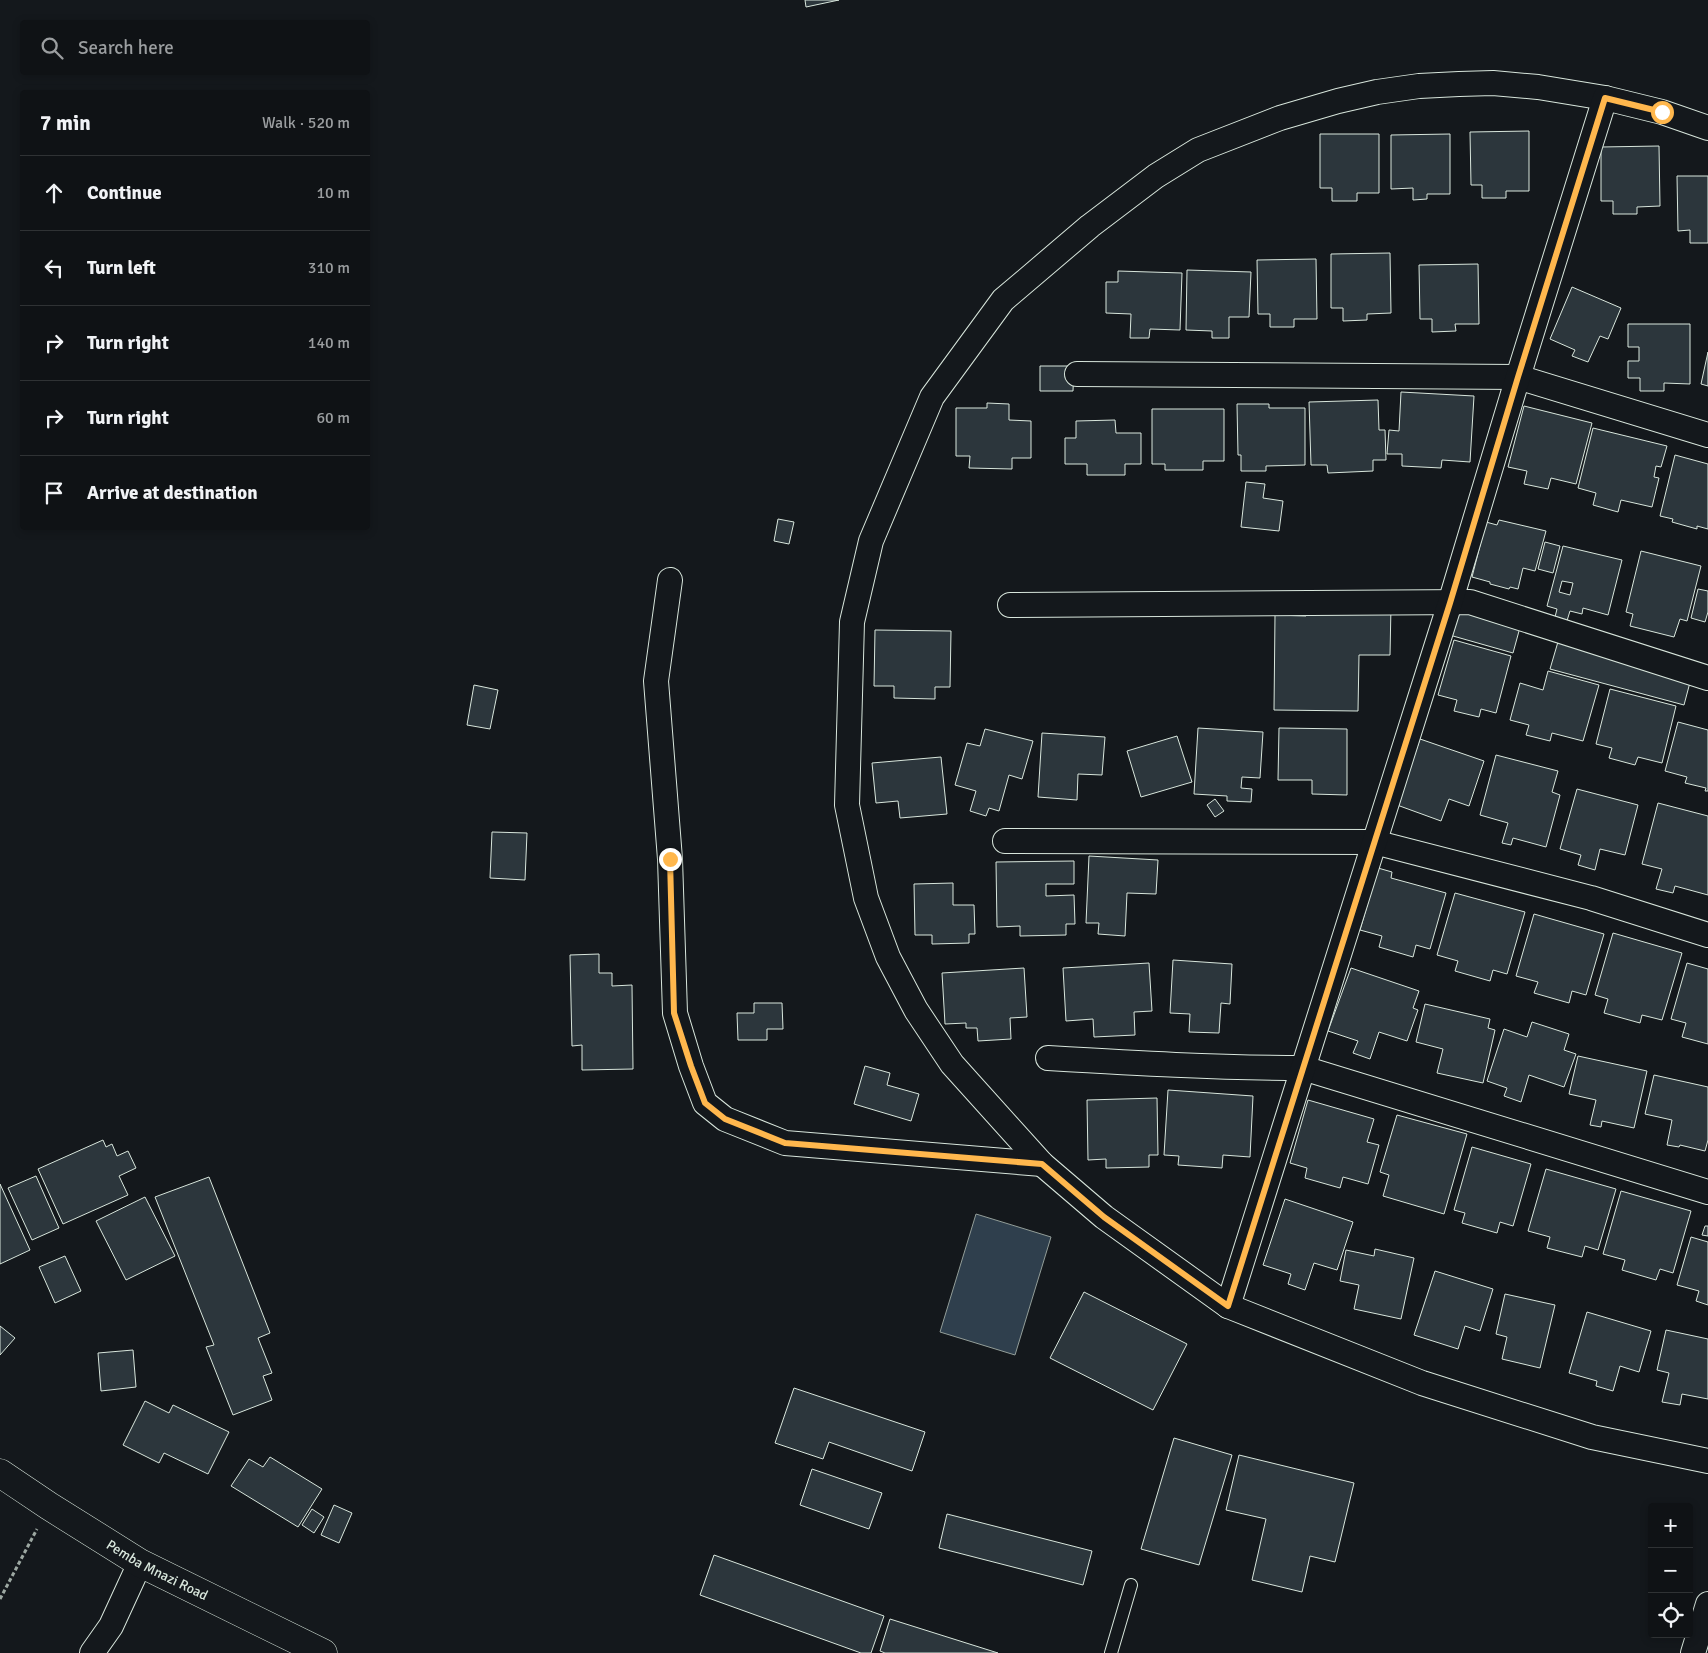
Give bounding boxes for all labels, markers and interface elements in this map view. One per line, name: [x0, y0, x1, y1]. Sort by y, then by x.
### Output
search box: [20, 20, 370, 75]
icon: search: [38, 34, 66, 62]
text: Search here: [78, 36, 174, 60]
route start: [1651, 101, 1674, 124]
text: 7 min: [40, 110, 91, 136]
text: Walk · 520 m: [262, 113, 350, 133]
icon: ahead: [40, 179, 68, 207]
text: Continue: [87, 181, 162, 205]
text: 10 m: [316, 183, 350, 203]
icon: left: [40, 254, 68, 282]
text: Turn left: [87, 256, 156, 280]
text: 310 m: [308, 258, 350, 278]
icon: right: [40, 329, 68, 357]
text: Turn right: [87, 331, 169, 355]
text: 140 m: [308, 333, 350, 353]
icon: right: [40, 404, 68, 432]
text: Turn right: [87, 406, 169, 430]
text: 60 m: [316, 408, 350, 428]
icon: arrive: [40, 479, 68, 507]
text: Arrive at destination: [87, 481, 258, 505]
route end: [659, 848, 682, 871]
map controls: [1648, 1503, 1693, 1638]
button: +: [1648, 1503, 1693, 1548]
street label: Pemba Mnazi Road: [104, 1536, 211, 1604]
button: −: [1648, 1548, 1693, 1593]
button: locate: [1648, 1593, 1693, 1638]

